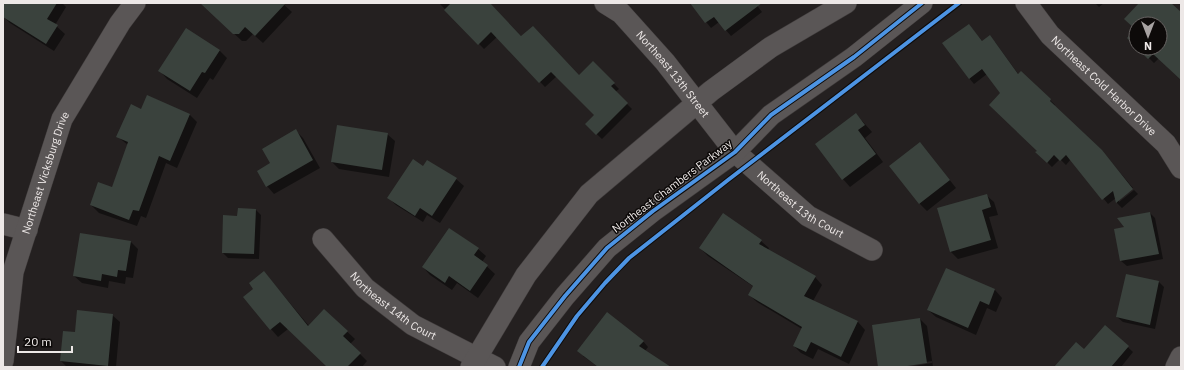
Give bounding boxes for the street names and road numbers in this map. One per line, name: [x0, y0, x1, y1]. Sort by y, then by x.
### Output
street label: Northeast 13th Street: [633, 28, 713, 120]
street label: Northeast Cold Harbor Drive: [1049, 34, 1159, 138]
street label: Northeast Vicksburg Drive: [19, 109, 72, 236]
street label: Northeast Chambers Parkway: [609, 136, 735, 236]
street label: Northeast 13th Court: [754, 168, 846, 241]
street label: Northeast 14th Court: [347, 269, 439, 343]

